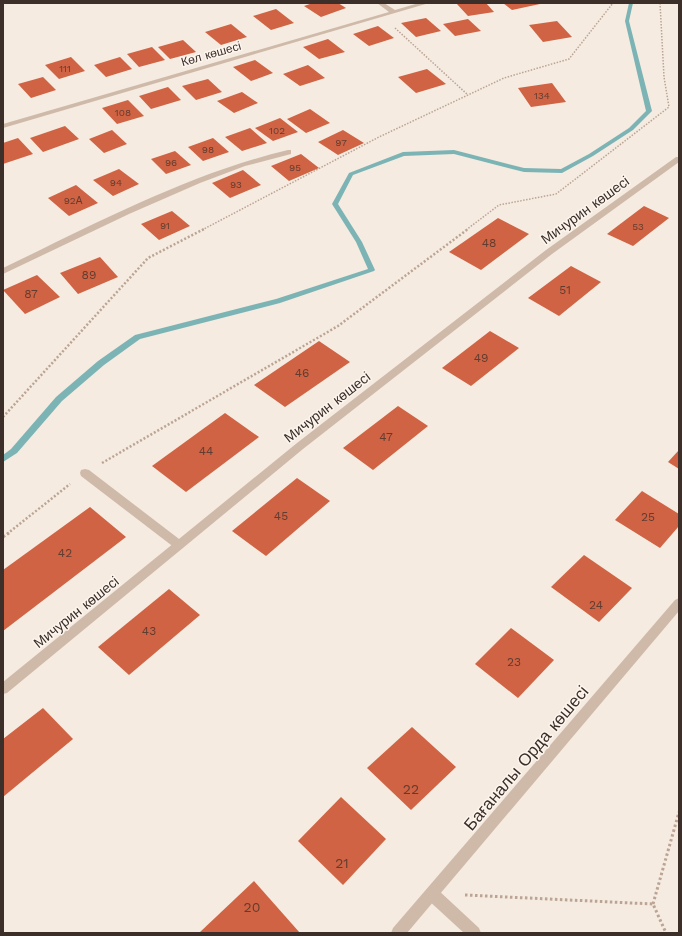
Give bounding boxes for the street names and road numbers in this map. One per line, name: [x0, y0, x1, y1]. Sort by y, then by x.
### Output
street label: Көл көшесі: [179, 39, 243, 69]
street label: Мичурин көшесі: [538, 173, 632, 247]
street label: Мичурин көшесі: [281, 368, 373, 446]
street label: Мичурин көшесі: [30, 573, 122, 651]
street label: Бағаналы Орда көшесі: [460, 682, 592, 834]

